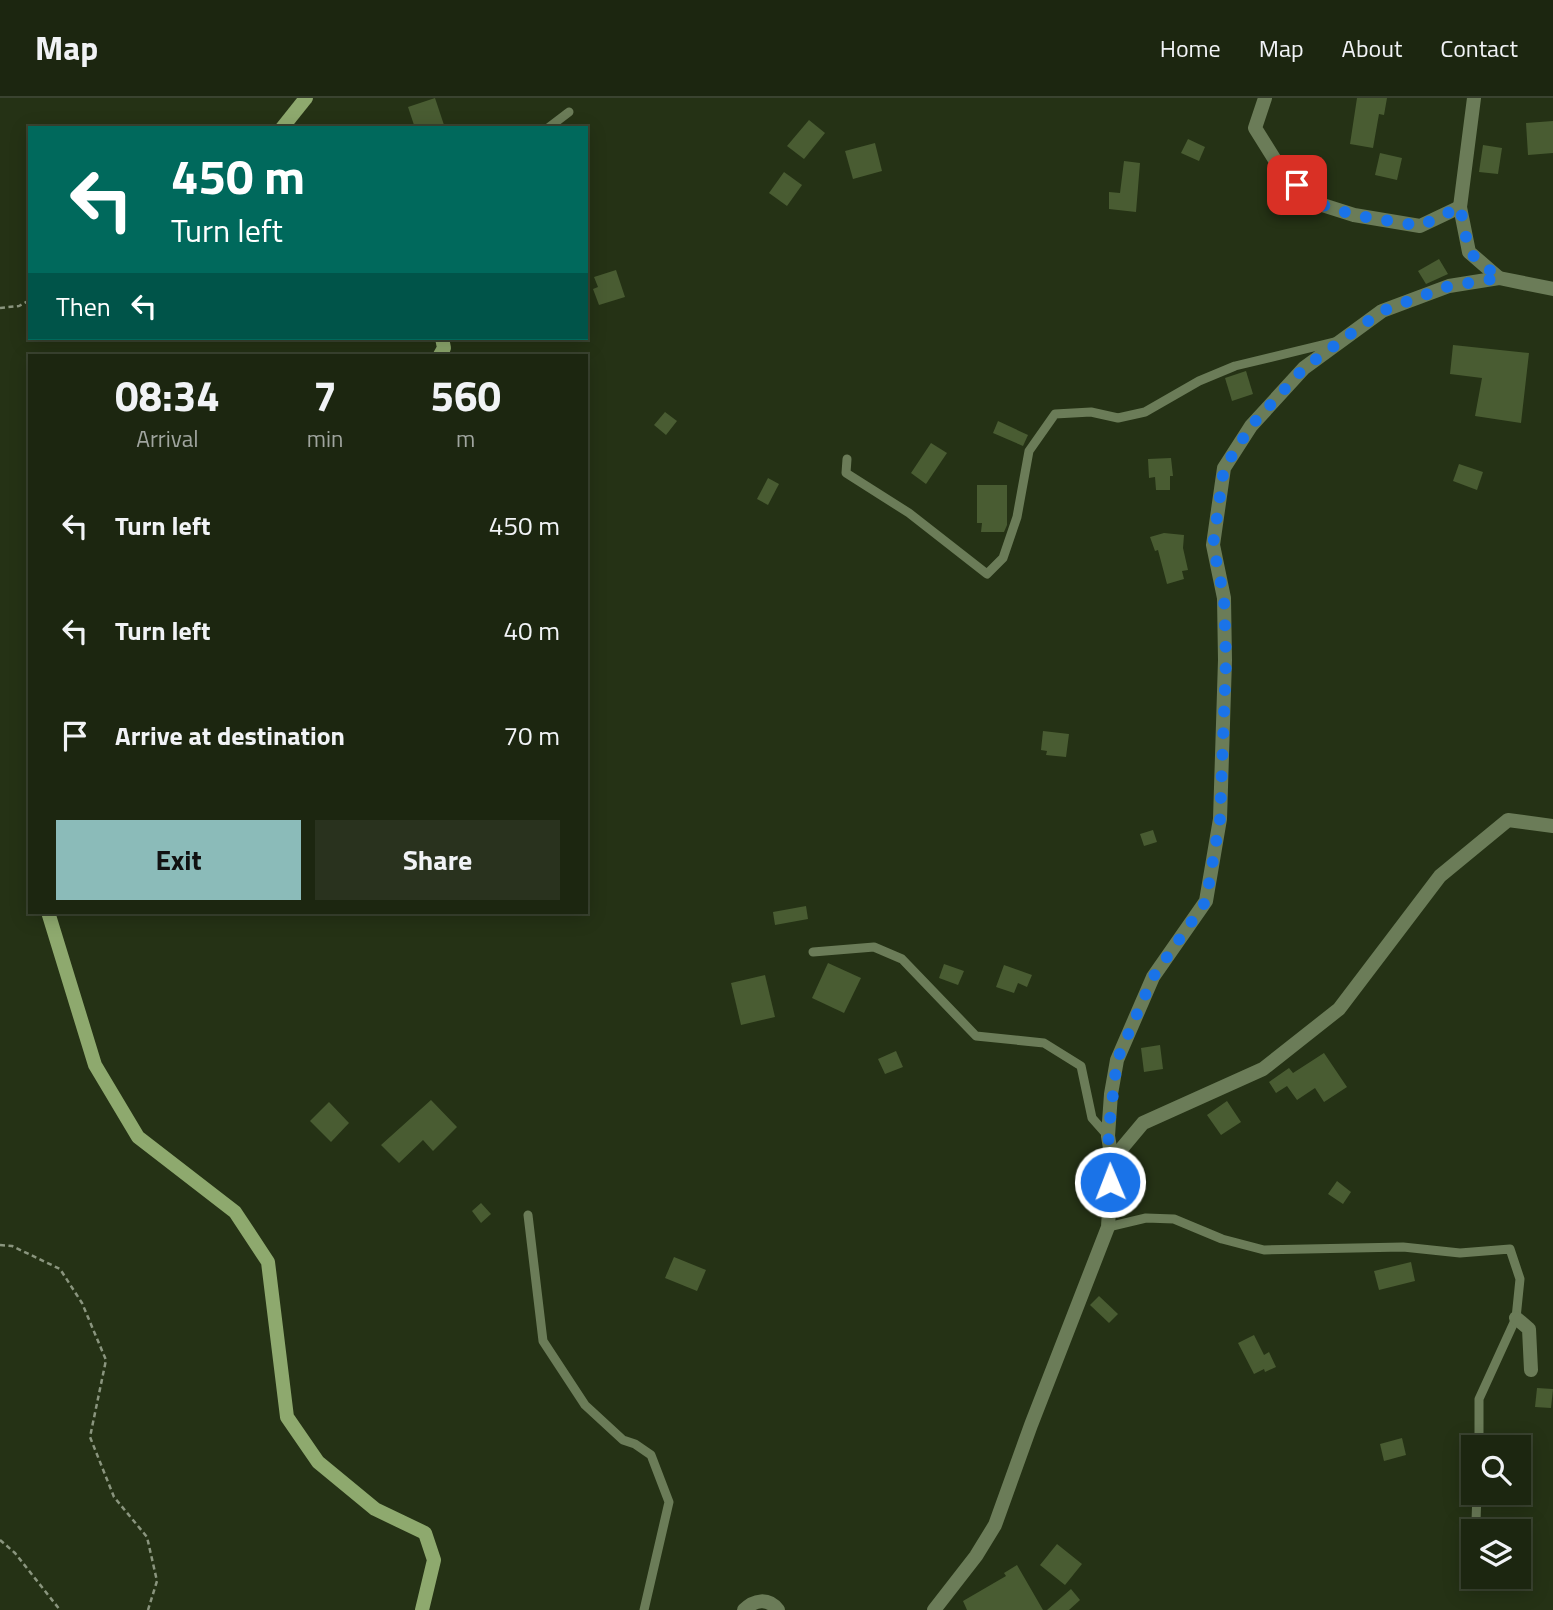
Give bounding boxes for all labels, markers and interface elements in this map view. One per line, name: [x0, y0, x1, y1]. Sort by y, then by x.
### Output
text: Map: [35, 23, 98, 73]
text: Home: [1160, 30, 1221, 66]
text: Map: [1259, 30, 1304, 66]
text: About: [1342, 30, 1402, 66]
text: Contact: [1440, 30, 1518, 66]
text: 450 m: [171, 138, 305, 213]
icon: left: [56, 154, 147, 245]
pin: [1267, 155, 1327, 215]
icon: arrive: [1278, 166, 1316, 204]
text: Turn left: [171, 206, 283, 254]
text: Then: [56, 287, 111, 326]
icon: left: [125, 287, 163, 325]
text: 08:34: [115, 363, 220, 427]
text: 7: [313, 363, 337, 427]
text: 560: [430, 363, 501, 427]
text: Arrival: [136, 421, 199, 456]
text: min: [307, 421, 343, 456]
text: m: [456, 421, 475, 456]
text: Turn left: [115, 506, 210, 545]
text: 450 m: [489, 506, 560, 545]
icon: left: [56, 507, 94, 545]
text: Turn left: [115, 611, 210, 650]
text: 40 m: [503, 611, 560, 650]
icon: left: [56, 612, 94, 650]
text: Arrive at destination: [115, 716, 345, 755]
text: 70 m: [503, 716, 560, 755]
icon: arrive: [56, 717, 94, 755]
button: Exit: [56, 820, 301, 900]
button: Share: [315, 820, 560, 900]
position arrow: [1073, 1145, 1147, 1219]
map controls: [1461, 1435, 1531, 1589]
button: search: [1461, 1435, 1531, 1505]
button: layers: [1461, 1519, 1531, 1589]

